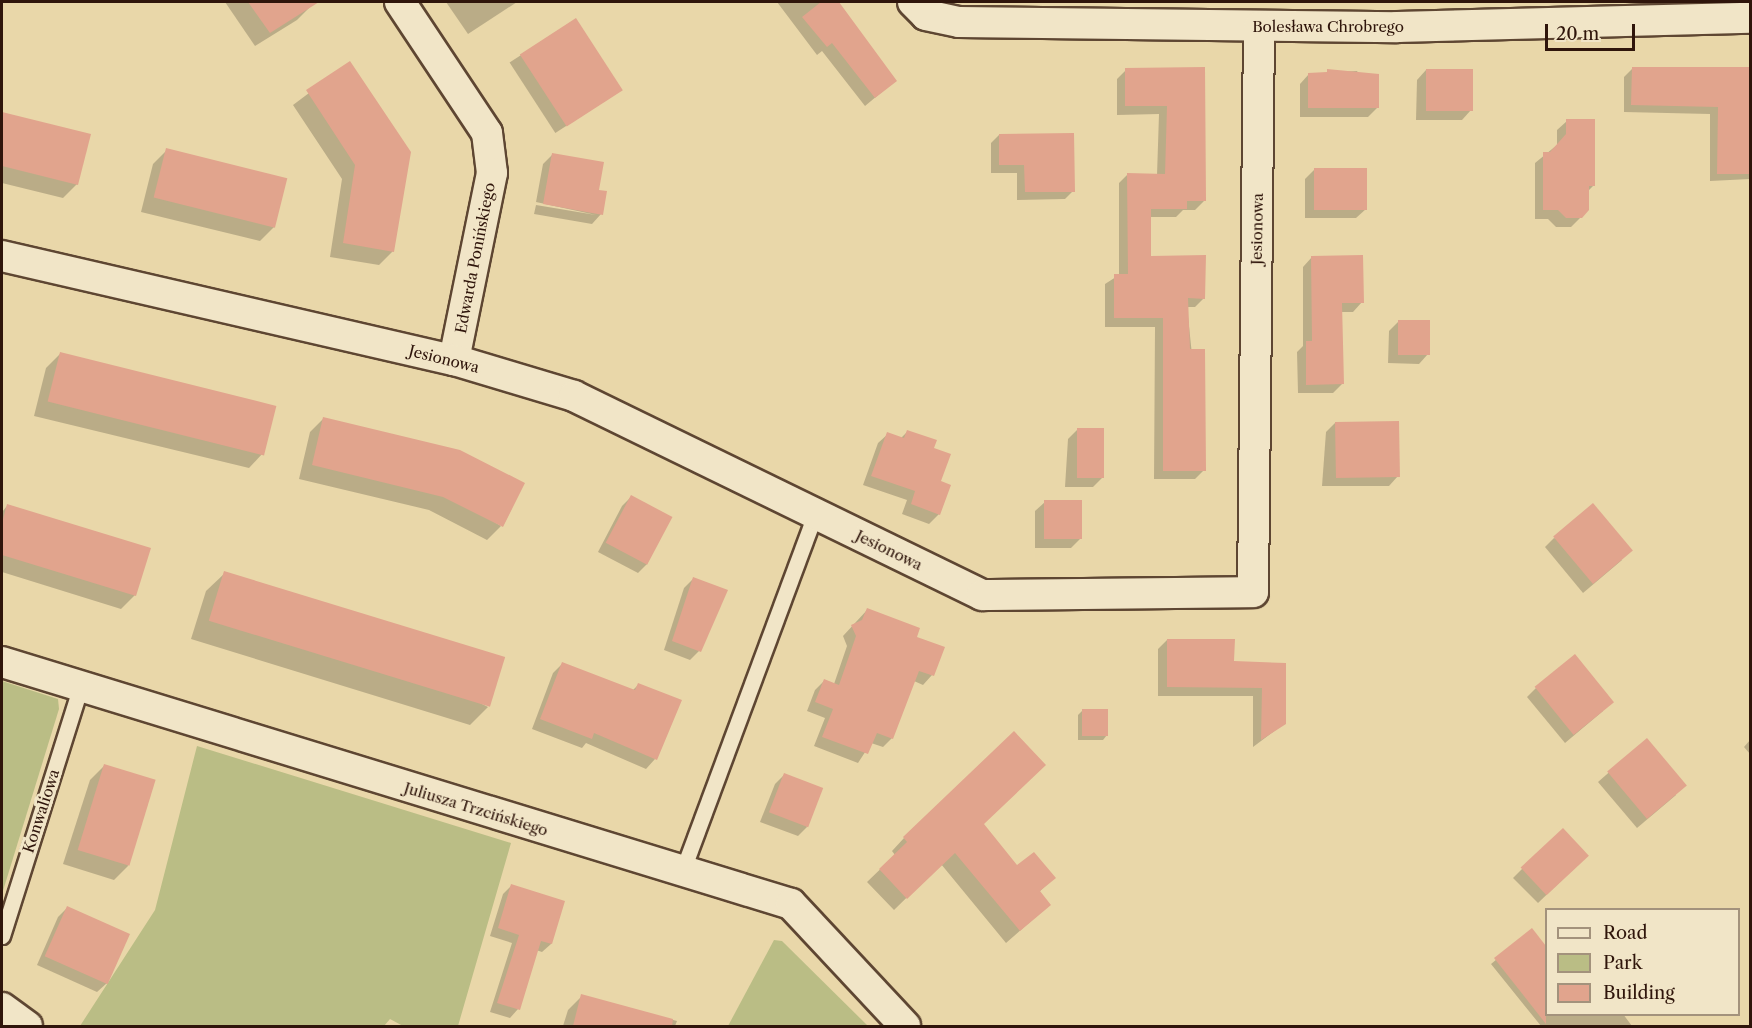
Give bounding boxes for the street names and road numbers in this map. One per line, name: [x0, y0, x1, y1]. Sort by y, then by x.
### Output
street label: Bolesława Chrobrego: [1252, 18, 1404, 36]
street label: Edwarda Ponińskiego: [452, 181, 498, 335]
street label: Jesionowa: [1247, 193, 1267, 265]
street label: Jesionowa: [407, 342, 481, 376]
street label: Jesionowa: [853, 526, 925, 574]
street label: Konwaliowa: [19, 767, 63, 855]
street label: Juliusza Trzcińskiego: [402, 778, 550, 840]

